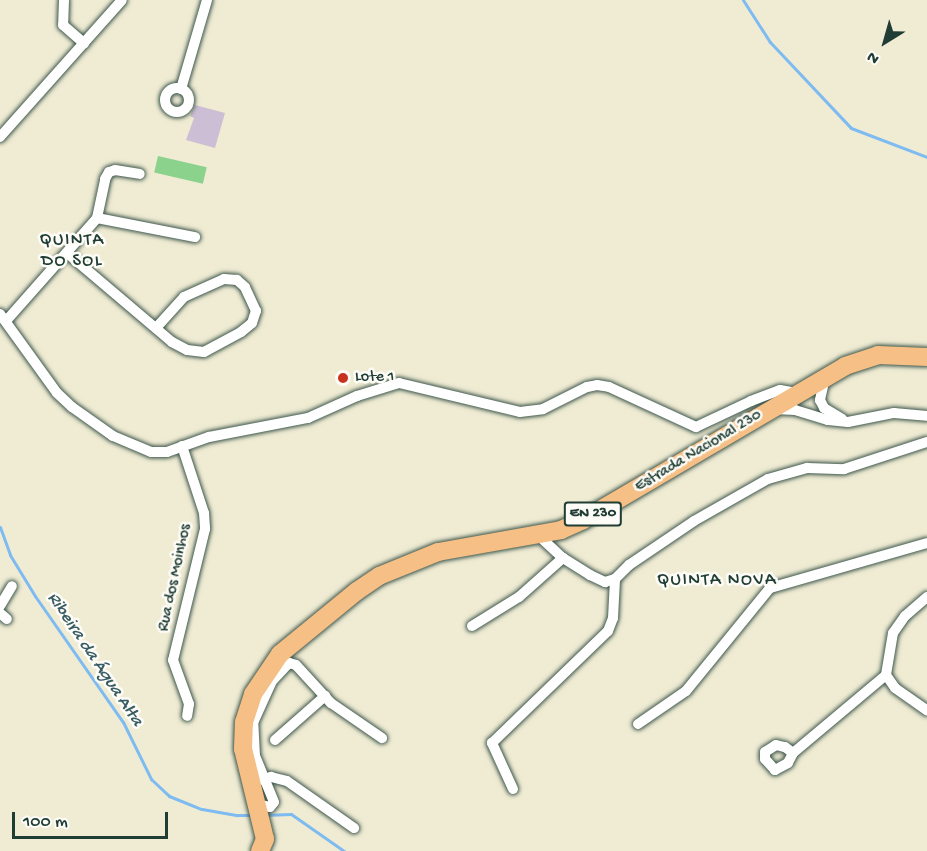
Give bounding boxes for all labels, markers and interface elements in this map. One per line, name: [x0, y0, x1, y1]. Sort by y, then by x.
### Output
north arrow: [855, 12, 915, 72]
text: N: [864, 46, 884, 68]
district label: QUINTA DO SOL: [39, 231, 105, 274]
place label: Lote 1: [355, 368, 394, 388]
marker: Lote 1: [336, 371, 350, 385]
street label: Estrada Nacional 230: [632, 407, 766, 497]
road number: EN 230: [563, 502, 623, 526]
street label: Rua dos Moinhos: [155, 523, 197, 633]
district label: QUINTA NOVA: [657, 570, 777, 592]
water label: Ribeira da Água Alta: [41, 589, 147, 731]
scale bar: [15, 800, 171, 838]
text: 100 m: [23, 812, 68, 833]

